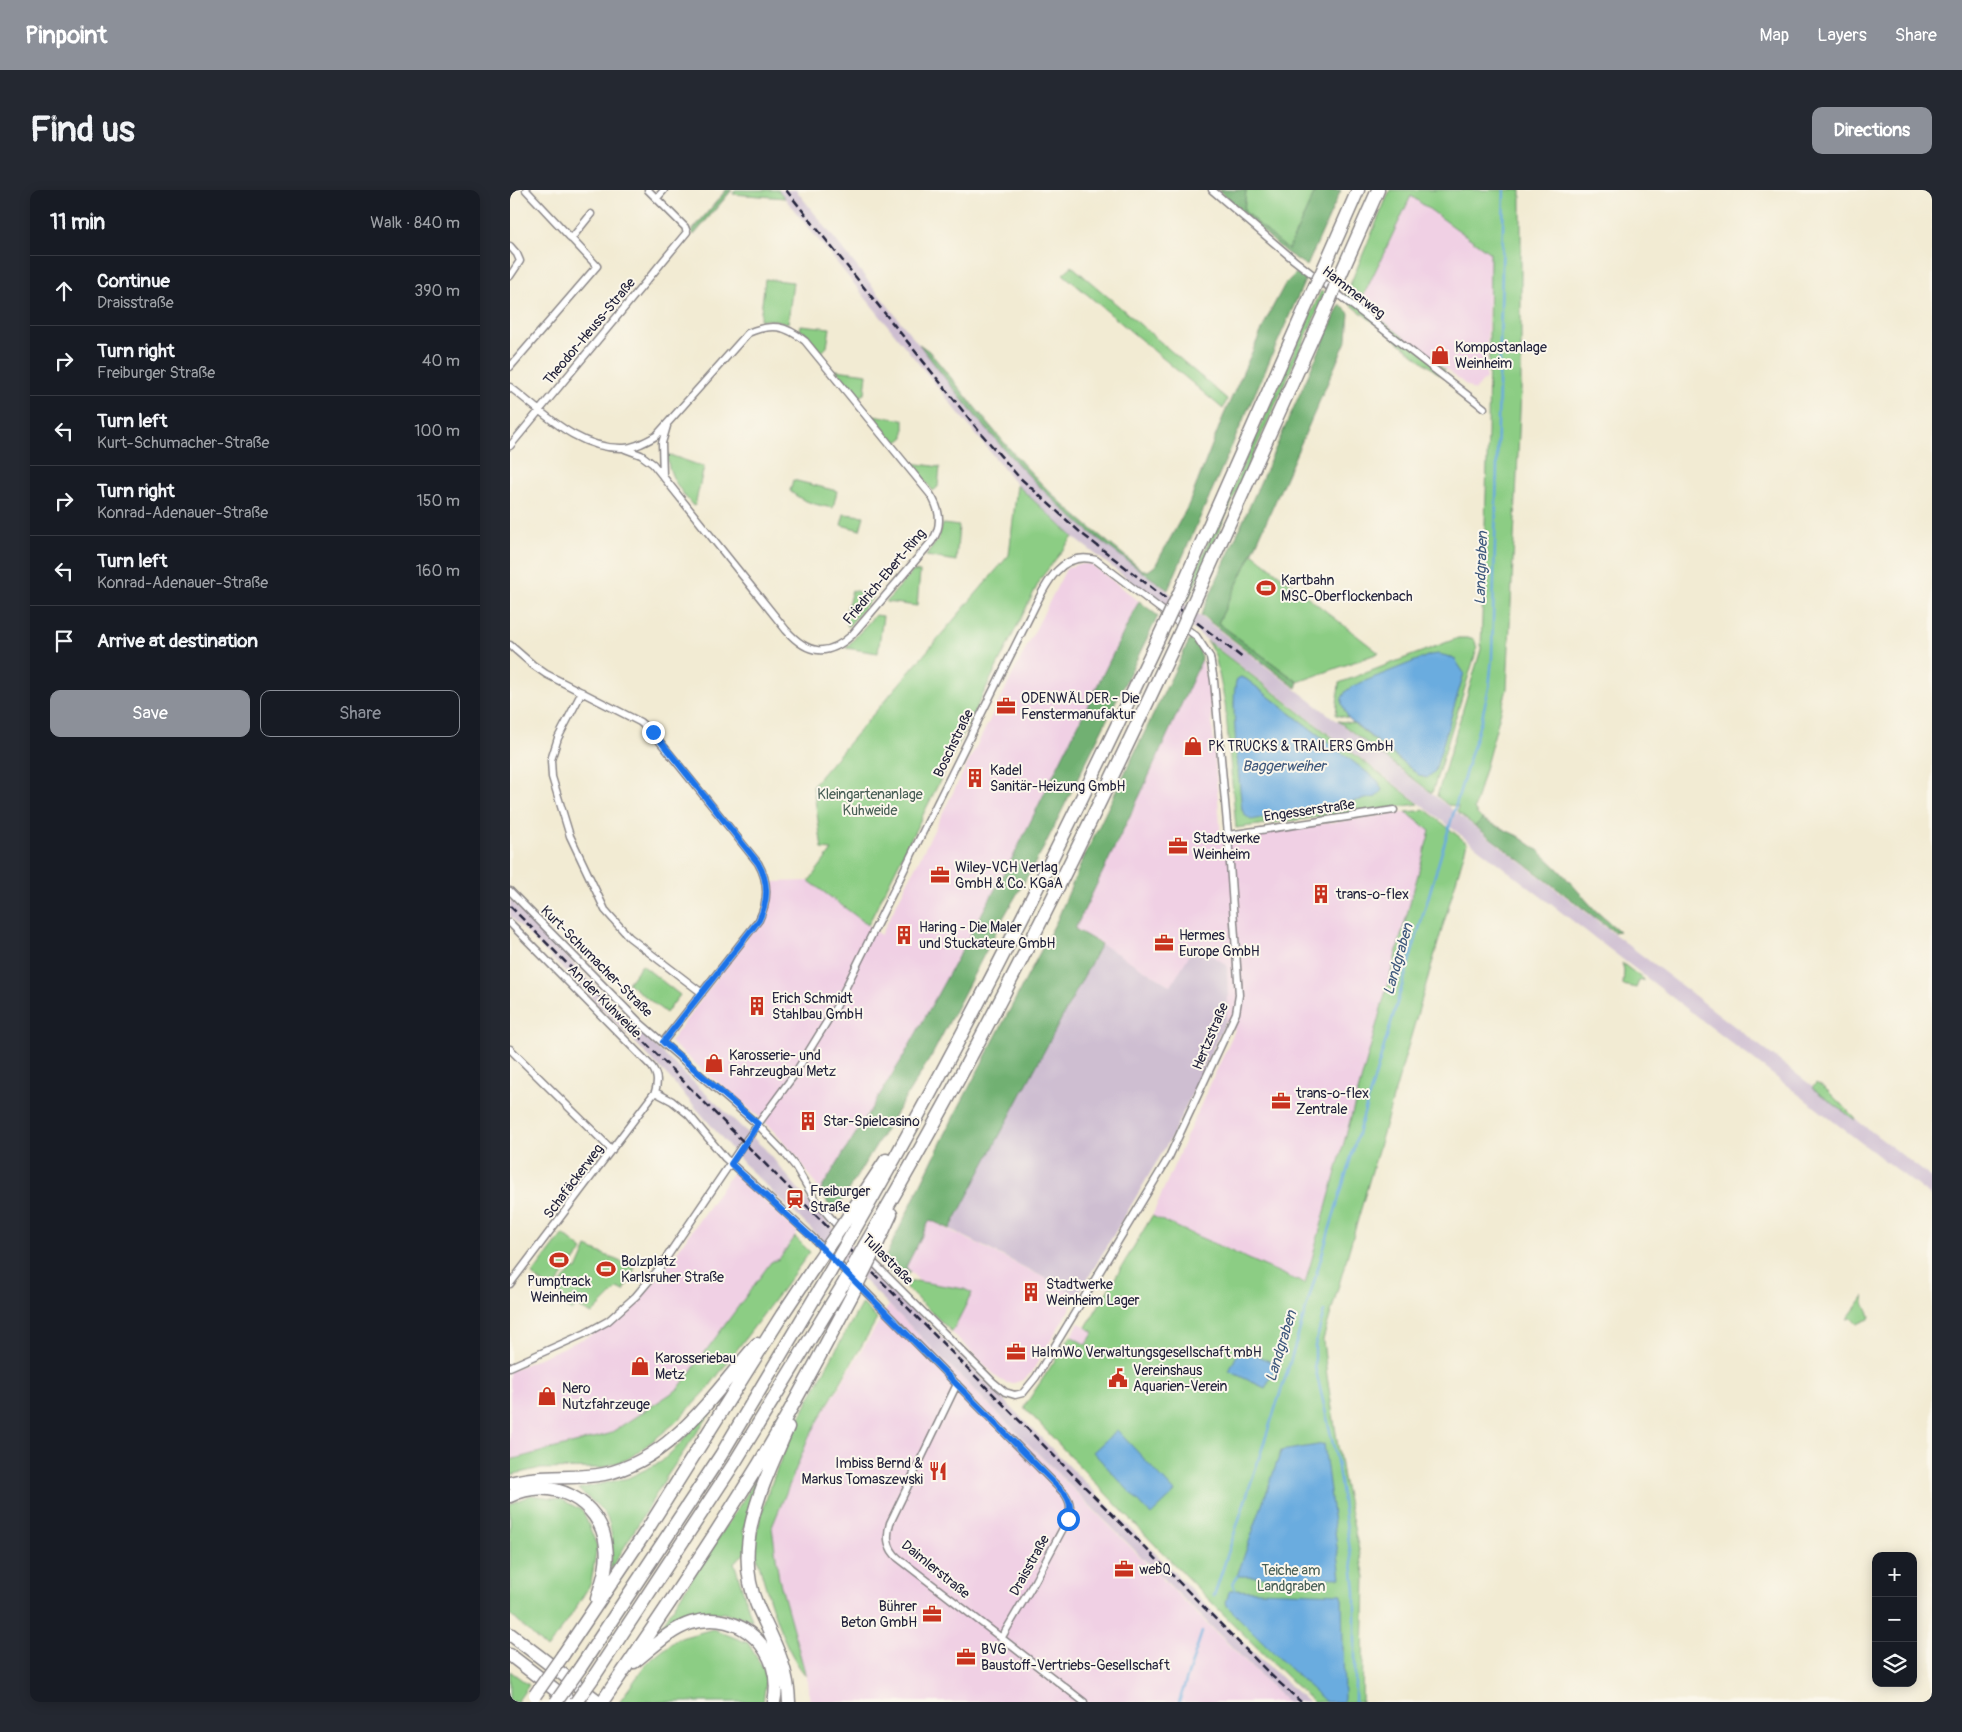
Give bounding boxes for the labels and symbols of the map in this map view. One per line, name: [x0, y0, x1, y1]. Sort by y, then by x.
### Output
street label: Hammerweg: [1319, 262, 1389, 322]
street label: Theodor-Heuss-Straße: [540, 274, 639, 388]
place label: Kompostanlage Weinheim: [1455, 339, 1547, 372]
shop icon: Kompostanlage Weinheim: [1429, 344, 1451, 366]
street label: Friedrich-Ebert-Ring: [839, 525, 929, 628]
water label: Landgraben: [1471, 529, 1492, 605]
place label: Kartbahn MSC-Oberflockenbach: [1281, 572, 1413, 605]
sports icon: Kartbahn MSC-Oberflockenbach: [1255, 577, 1277, 599]
place label: ODENWÄLDER - Die Fenstermanufaktur: [1021, 690, 1139, 723]
office icon: ODENWÄLDER - Die Fenstermanufaktur: [995, 695, 1017, 717]
street label: Boschstraße: [930, 706, 977, 780]
route end: [642, 721, 665, 744]
shop icon: PK TRUCKS & TRAILERS GmbH: [1182, 735, 1204, 757]
place label: PK TRUCKS & TRAILERS GmbH: [1208, 738, 1393, 755]
water label: Baggerweiher: [1242, 757, 1327, 776]
place label: Kadel Sanitär-Heizung GmbH: [990, 762, 1126, 795]
building icon: Kadel Sanitär-Heizung GmbH: [964, 767, 986, 789]
park label: Kleingartenanlage Kuhweide: [817, 786, 923, 819]
street label: Engesserstraße: [1263, 796, 1356, 825]
place label: Stadtwerke Weinheim: [1193, 830, 1260, 863]
office icon: Stadtwerke Weinheim: [1167, 835, 1189, 857]
place label: Wiley-VCH Verlag GmbH & Co. KGaA: [955, 859, 1063, 892]
office icon: Wiley-VCH Verlag GmbH & Co. KGaA: [929, 864, 951, 886]
building icon: trans-o-flex: [1310, 883, 1332, 905]
place label: trans-o-flex: [1335, 886, 1409, 903]
street label: Kurt-Schumacher-Straße: [537, 902, 656, 1021]
place label: Haring - Die Maler und Stuckateure GmbH: [919, 919, 1056, 952]
water label: Landgraben: [1379, 920, 1418, 997]
building icon: Haring - Die Maler und Stuckateure GmbH: [893, 924, 915, 946]
place label: Hermes Europe GmbH: [1179, 927, 1260, 960]
office icon: Hermes Europe GmbH: [1153, 932, 1175, 954]
street label: An der Kuhweide: [564, 961, 645, 1042]
place label: Erich Schmidt Stahlbau GmbH: [772, 990, 863, 1023]
building icon: Erich Schmidt Stahlbau GmbH: [746, 995, 768, 1017]
street label: Hertzstraße: [1189, 1000, 1232, 1072]
place label: Karosserie- und Fahrzeugbau Metz: [729, 1047, 836, 1080]
shop icon: Karosserie- und Fahrzeugbau Metz: [703, 1052, 725, 1074]
place label: trans-o-flex Zentrale: [1295, 1085, 1369, 1118]
office icon: trans-o-flex Zentrale: [1270, 1090, 1292, 1112]
building icon: Star-Spielcasino: [797, 1110, 819, 1132]
place label: Star-Spielcasino: [823, 1113, 920, 1130]
street label: Schafäckerweg: [540, 1141, 607, 1222]
place label: Freiburger Straße: [810, 1183, 870, 1216]
station icon: Freiburger Straße: [784, 1188, 806, 1210]
street label: Tullastraße: [858, 1230, 917, 1289]
sports icon: Pumptrack Weinheim: [548, 1249, 570, 1271]
place label: Bolzplatz Karlsruher Straße: [621, 1253, 724, 1286]
sports icon: Bolzplatz Karlsruher Straße: [595, 1258, 617, 1280]
place label: Pumptrack Weinheim: [527, 1273, 591, 1306]
place label: Stadtwerke Weinheim Lager: [1046, 1276, 1140, 1309]
building icon: Stadtwerke Weinheim Lager: [1020, 1281, 1042, 1303]
water label: Landgraben: [1262, 1307, 1302, 1384]
office icon: HaImWo Verwaltungsgesellschaft mbH: [1005, 1341, 1027, 1363]
place label: HaImWo Verwaltungsgesellschaft mbH: [1031, 1344, 1262, 1361]
place label: Karosseriebau Metz: [655, 1350, 736, 1383]
shop icon: Karosseriebau Metz: [629, 1355, 651, 1377]
place label: Vereinshaus Aquarien-Verein: [1133, 1362, 1227, 1395]
public building icon: Vereinshaus Aquarien-Verein: [1107, 1367, 1129, 1389]
place label: Nero Nutzfahrzeuge: [562, 1380, 650, 1413]
shop icon: Nero Nutzfahrzeuge: [536, 1385, 558, 1407]
place label: Imbiss Bernd & Markus Tomaszewski: [802, 1455, 924, 1488]
restaurant icon: Imbiss Bernd & Markus Tomaszewski: [927, 1460, 949, 1482]
route start: [1057, 1508, 1080, 1531]
street label: Draisstraße: [1006, 1532, 1053, 1599]
street label: Daimlerstraße: [898, 1537, 973, 1602]
office icon: webQ: [1113, 1558, 1135, 1580]
place label: webQ: [1139, 1561, 1171, 1578]
park label: Teiche am Landgraben: [1257, 1562, 1325, 1595]
place label: Bührer Beton GmbH: [841, 1598, 917, 1631]
office icon: Bührer Beton GmbH: [921, 1603, 943, 1625]
place label: BVG Baustoff-Vertriebs-Gesellschaft: [981, 1641, 1170, 1674]
office icon: BVG Baustoff-Vertriebs-Gesellschaft: [955, 1646, 977, 1668]

